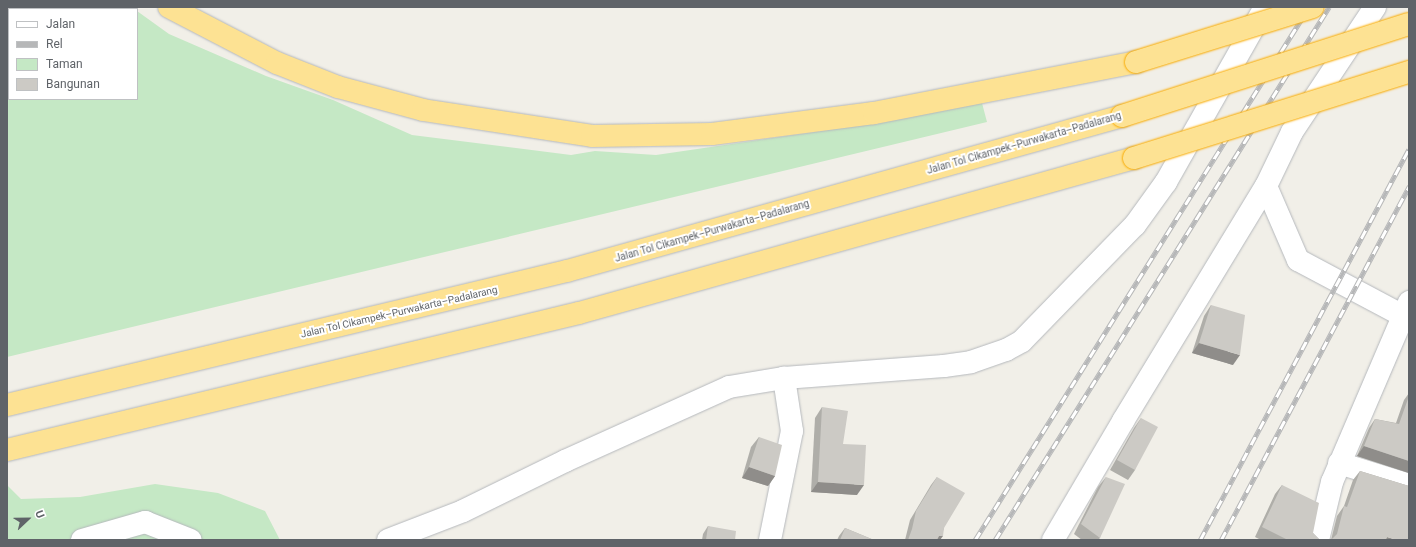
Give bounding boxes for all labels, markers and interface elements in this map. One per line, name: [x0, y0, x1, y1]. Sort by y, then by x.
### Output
legend: [8, 8, 138, 100]
text: Jalan: [46, 17, 75, 31]
text: Rel: [46, 37, 63, 51]
text: Taman: [46, 57, 83, 71]
text: Bangunan: [46, 77, 100, 91]
street label: Jalan Tol Cikampek–Purwakarta–Padalarang: [925, 109, 1123, 177]
street label: Jalan Tol Cikampek–Purwakarta–Padalarang: [613, 197, 811, 265]
street label: Jalan Tol Cikampek–Purwakarta–Padalarang: [299, 283, 499, 341]
north arrow: [8, 499, 48, 539]
text: U: [32, 509, 47, 520]

